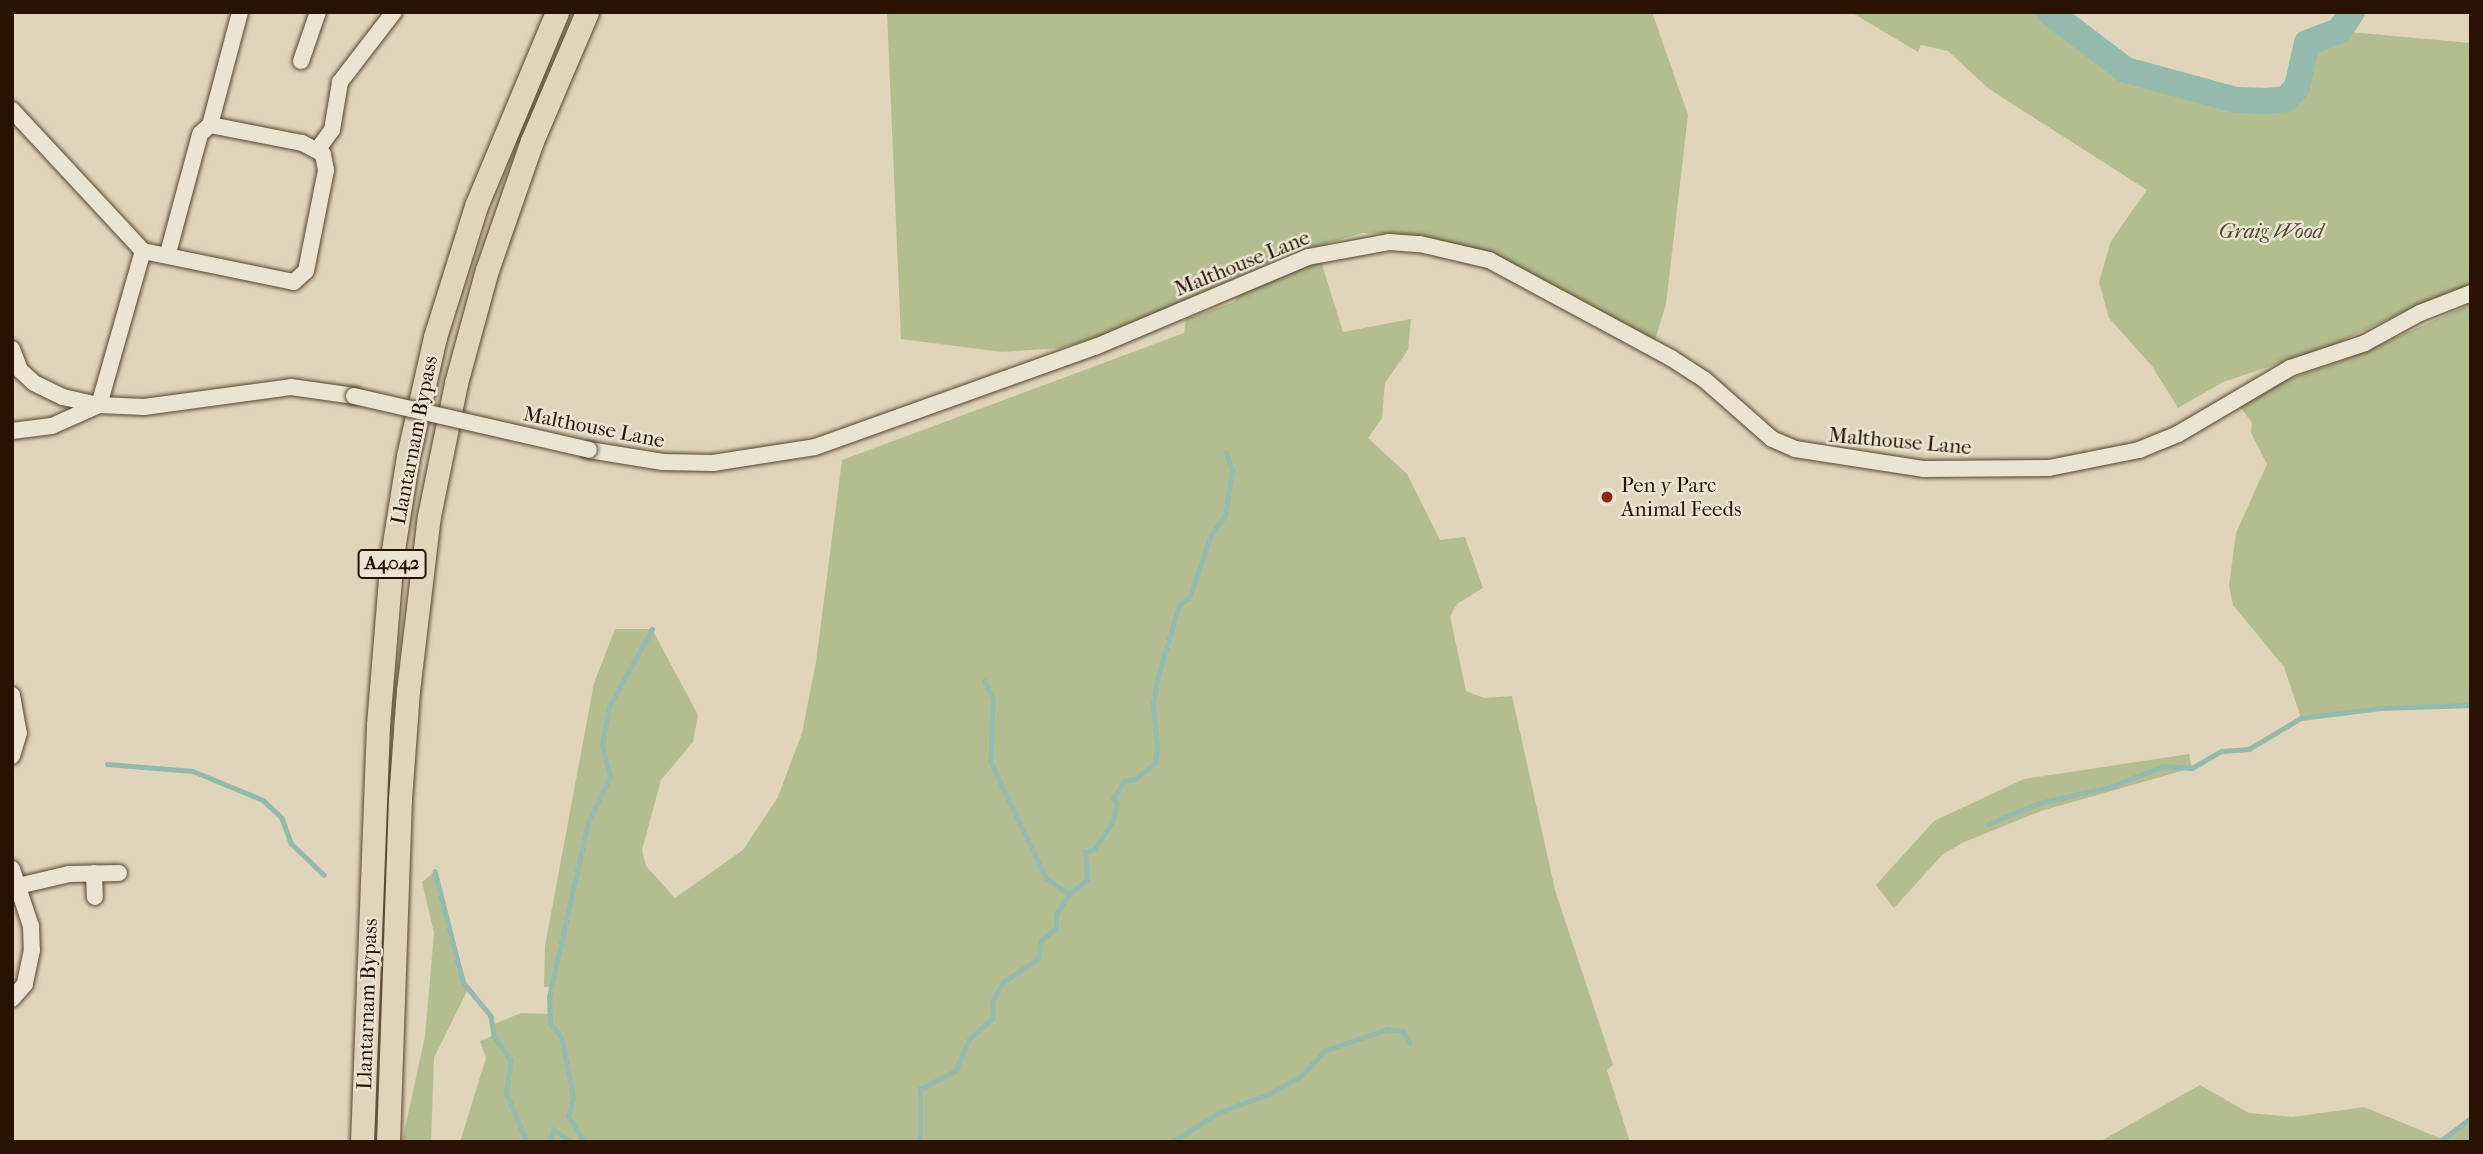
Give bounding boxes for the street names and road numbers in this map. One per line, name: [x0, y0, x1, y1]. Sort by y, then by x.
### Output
street label: Malthouse Lane: [1171, 224, 1313, 302]
street label: Llantarnam Bypass: [385, 353, 443, 527]
street label: Malthouse Lane: [521, 401, 667, 453]
street label: Malthouse Lane: [1827, 422, 1973, 460]
road number: A4042: [357, 548, 427, 580]
street label: Llantarnam Bypass: [351, 918, 383, 1090]

